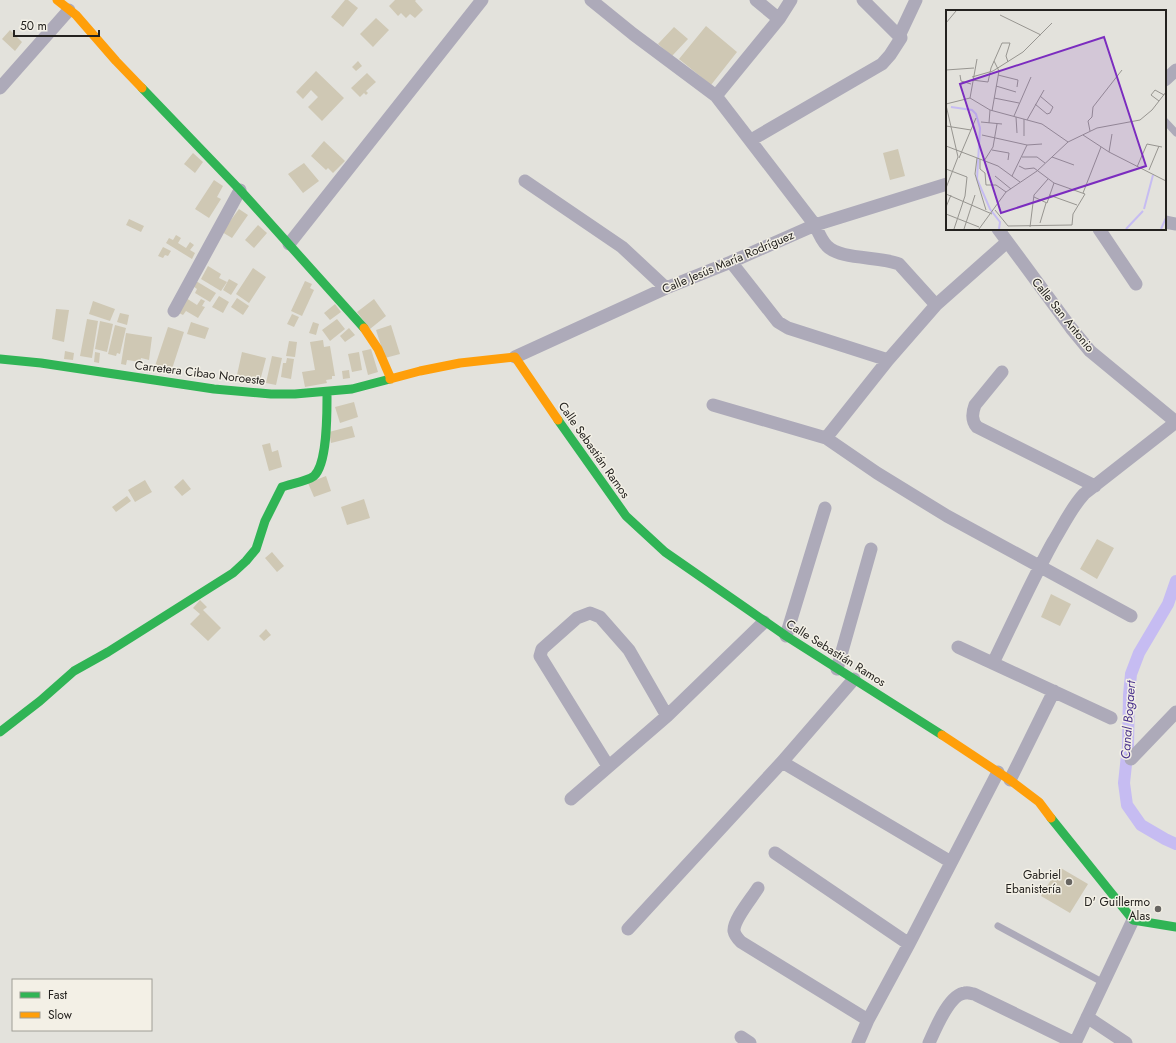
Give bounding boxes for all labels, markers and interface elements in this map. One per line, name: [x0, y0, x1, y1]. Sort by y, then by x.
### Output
inset map: [946, 10, 1166, 230]
scale bar: [14, 12, 99, 38]
text: 50 m: [20, 17, 47, 35]
street label: Calle Jesús María Rodríguez: [659, 226, 797, 298]
street label: Calle San Antonio: [1027, 274, 1099, 356]
street label: Carretera Cibao Noroeste: [134, 356, 266, 390]
street label: Calle Sebastián Ramos: [554, 398, 634, 502]
street label: Calle Sebastián Ramos: [783, 615, 889, 691]
water label: Canal Bogaert: [1116, 679, 1140, 760]
place label: Gabriel Ebanistería: [1005, 866, 1061, 898]
marker: Gabriel Ebanistería: [1064, 877, 1074, 887]
place label: D' Guillermo Alas: [1084, 893, 1150, 925]
marker: D' Guillermo Alas: [1153, 904, 1163, 914]
legend: [12, 979, 152, 1031]
text: Fast: [48, 986, 67, 1004]
text: Slow: [48, 1006, 73, 1024]

